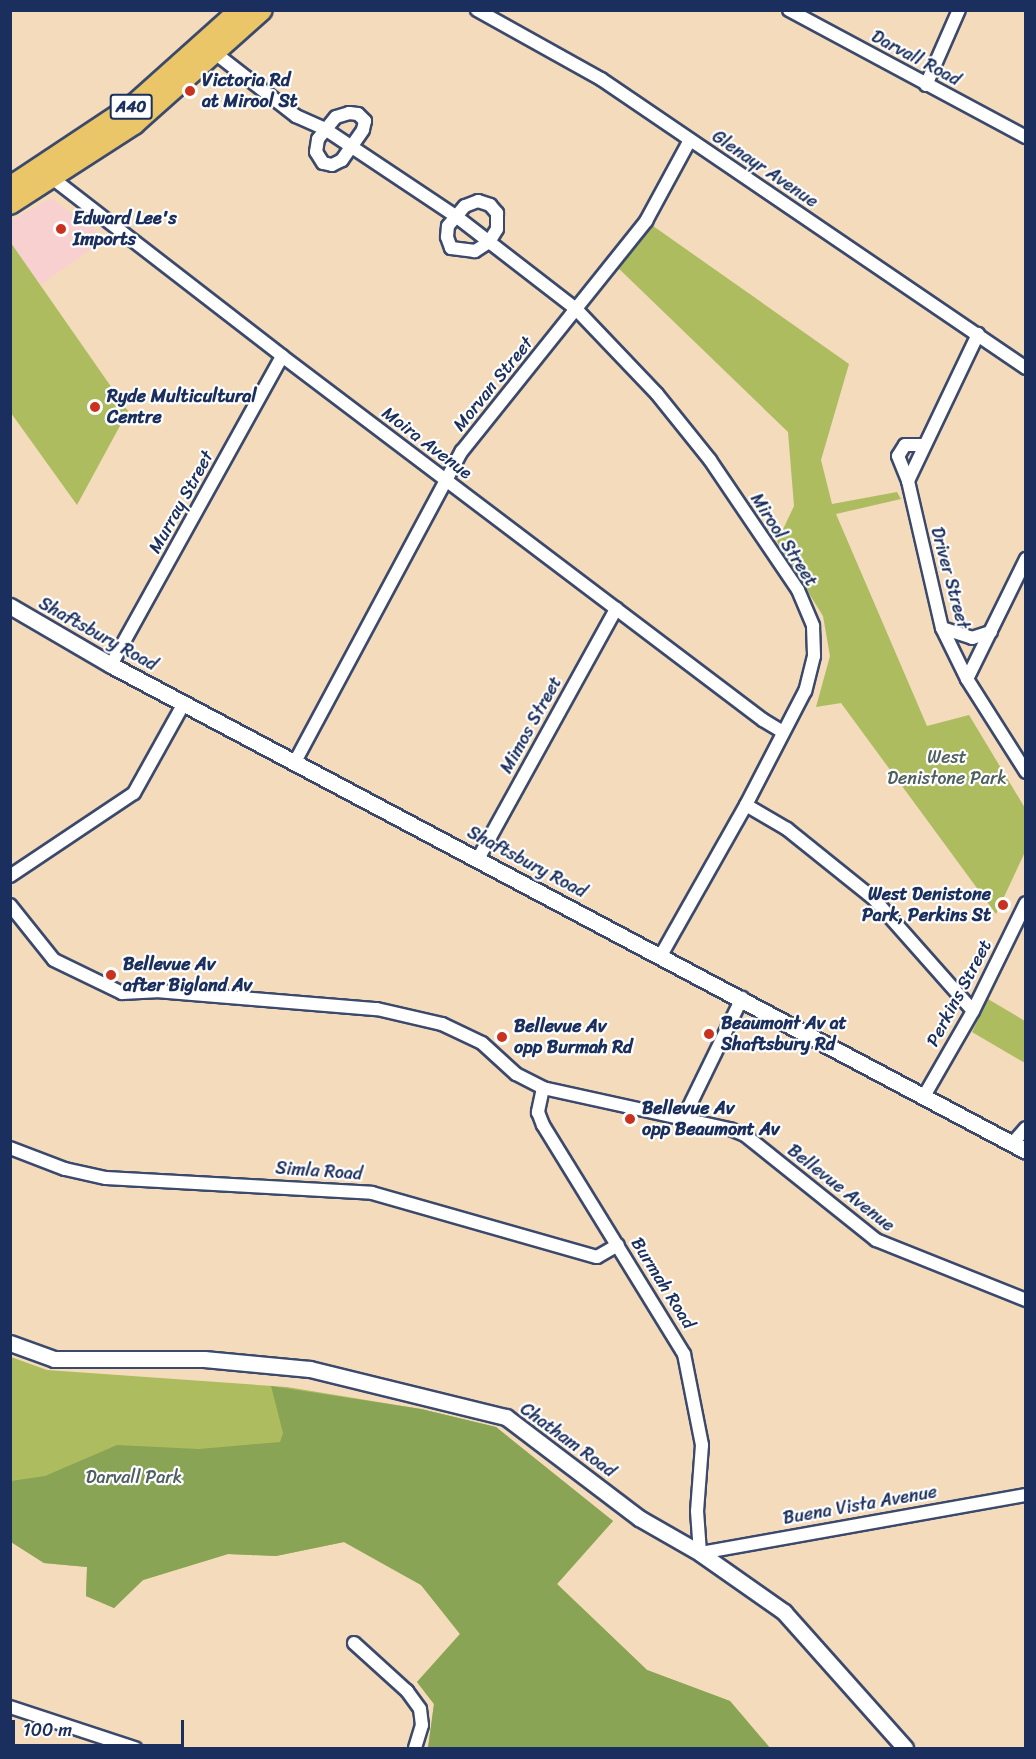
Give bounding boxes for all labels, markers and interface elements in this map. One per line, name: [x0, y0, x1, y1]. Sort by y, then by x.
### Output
street label: Darvall Road: [868, 25, 964, 91]
place label: Victoria Rd at Mirool St: [202, 70, 298, 112]
marker: Victoria Rd at Mirool St: [183, 84, 197, 98]
road number: A40: [108, 94, 154, 120]
street label: Glenayr Avenue: [708, 126, 822, 212]
place label: Edward Lee's Imports: [73, 208, 177, 250]
marker: Edward Lee's Imports: [54, 222, 68, 236]
street label: Morvan Street: [448, 332, 538, 436]
place label: Ryde Multicultural Centre: [107, 386, 256, 428]
marker: Ryde Multicultural Centre: [88, 400, 102, 414]
street label: Moira Avenue: [378, 402, 476, 484]
street label: Murray Street: [144, 447, 218, 557]
street label: Mirool Street: [746, 489, 822, 591]
street label: Driver Street: [926, 524, 974, 632]
street label: Shaftsbury Road: [35, 592, 161, 676]
street label: Mimos Street: [495, 673, 567, 777]
park label: West Denistone Park: [887, 747, 1007, 789]
street label: Shaftsbury Road: [463, 821, 591, 903]
place label: West Denistone Park, Perkins St: [861, 884, 991, 926]
marker: West Denistone Park, Perkins St: [996, 898, 1010, 912]
street label: Perkins Street: [922, 936, 996, 1050]
place label: Bellevue Av after Bigland Av: [123, 954, 252, 996]
marker: Bellevue Av after Bigland Av: [104, 968, 118, 982]
place label: Beaumont Av at Shaftsbury Rd: [721, 1013, 847, 1056]
place label: Bellevue Av opp Burmah Rd: [514, 1016, 633, 1058]
marker: Beaumont Av at Shaftsbury Rd: [702, 1027, 716, 1041]
marker: Bellevue Av opp Burmah Rd: [495, 1030, 509, 1044]
place label: Bellevue Av opp Beaumont Av: [642, 1098, 779, 1140]
marker: Bellevue Av opp Beaumont Av: [623, 1112, 637, 1126]
street label: Bellevue Avenue: [783, 1140, 899, 1236]
street label: Simla Road: [275, 1157, 363, 1185]
street label: Burmah Road: [626, 1233, 700, 1333]
street label: Chatham Road: [516, 1398, 620, 1482]
park label: Darvall Park: [86, 1466, 182, 1488]
street label: Buena Vista Avenue: [781, 1481, 939, 1529]
scale bar: [15, 1708, 188, 1746]
text: 100 m: [23, 1714, 72, 1746]

